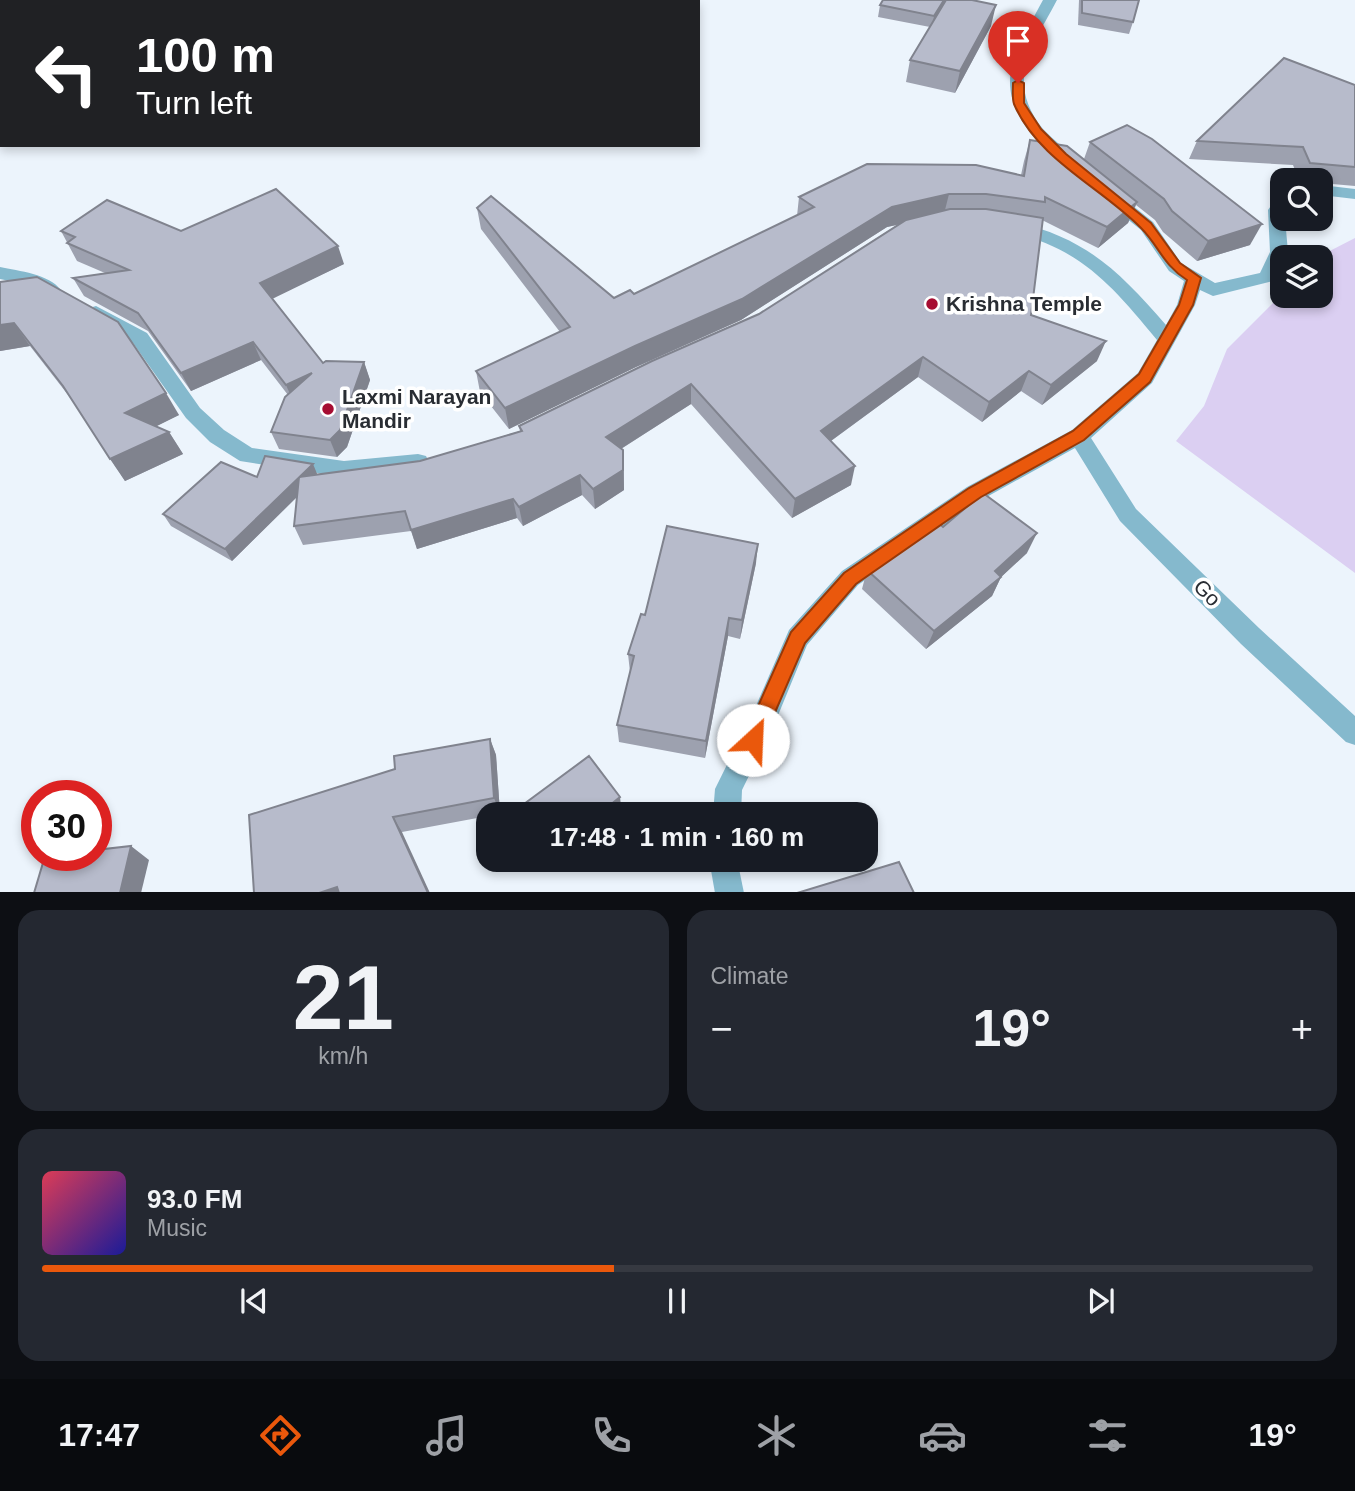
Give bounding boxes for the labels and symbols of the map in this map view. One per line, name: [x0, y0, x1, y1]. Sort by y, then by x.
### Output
pin: [988, 11, 1048, 83]
place label: Krishna Temple: [946, 292, 1102, 315]
marker: Krishna Temple: [924, 296, 940, 312]
place label: Laxmi Narayan Mandir: [342, 385, 491, 432]
marker: Laxmi Narayan Mandir: [320, 401, 336, 417]
street label: Go: [1189, 575, 1225, 611]
position arrow: [716, 703, 790, 777]
speed limit sign: 30: [21, 780, 112, 871]

